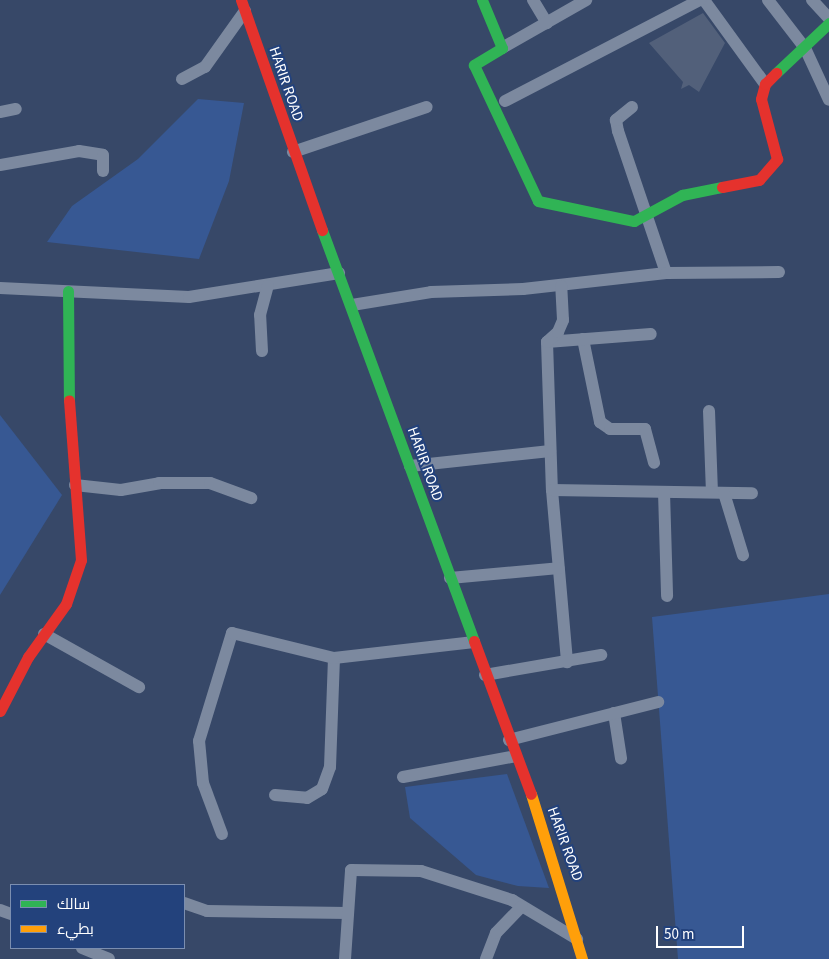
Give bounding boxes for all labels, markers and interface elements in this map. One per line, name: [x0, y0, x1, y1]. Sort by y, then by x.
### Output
street label: HARIR ROAD: [265, 44, 307, 124]
street label: HARIR ROAD: [403, 424, 447, 504]
street label: HARIR ROAD: [543, 804, 587, 884]
legend: [10, 884, 185, 949]
text: سالك: [57, 894, 90, 915]
scale bar: [659, 916, 746, 948]
text: بطيء: [57, 919, 94, 940]
text: 50 m: [664, 924, 694, 945]

